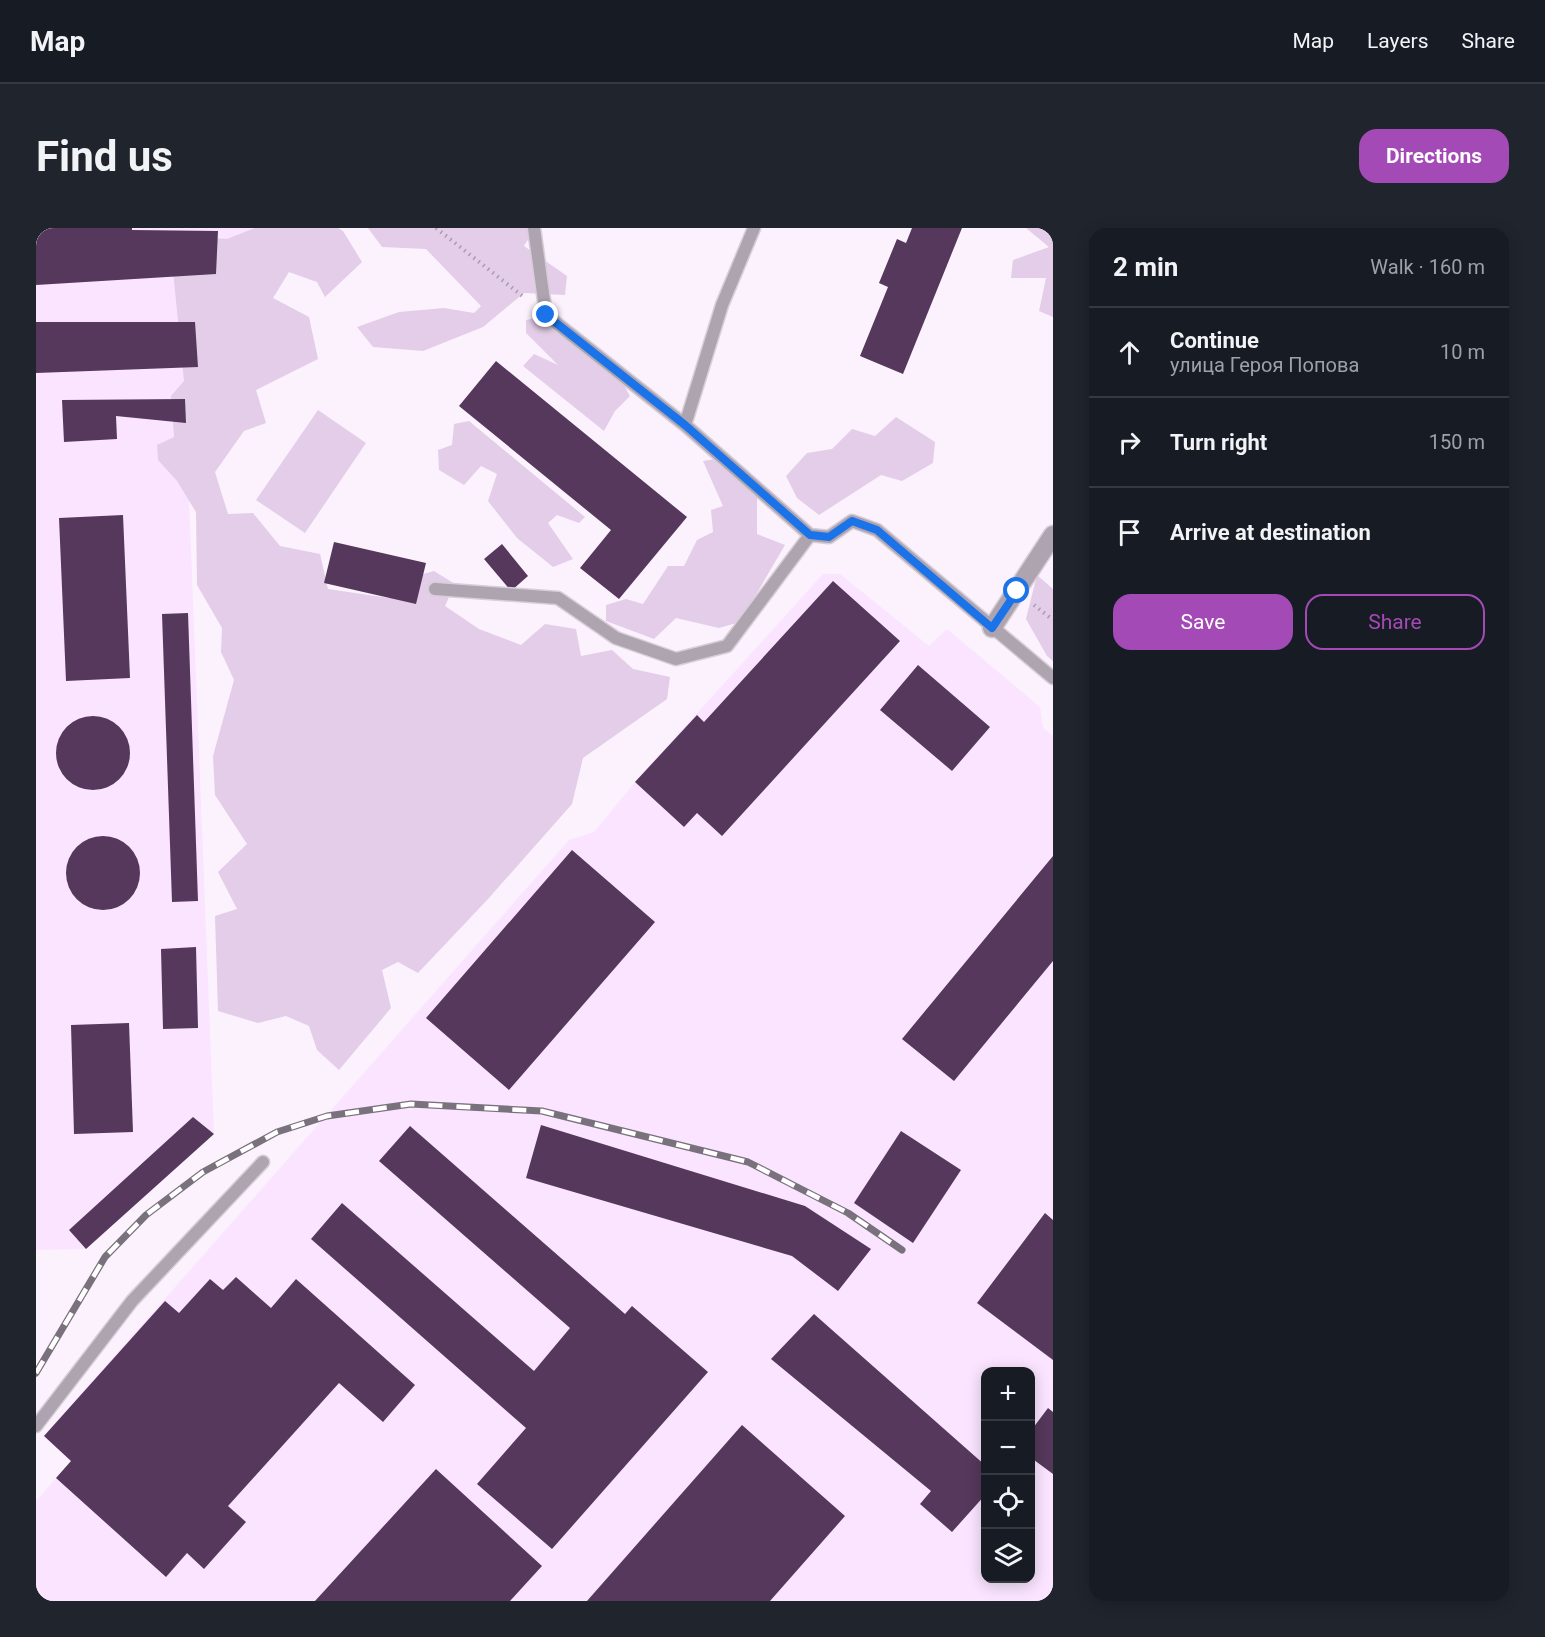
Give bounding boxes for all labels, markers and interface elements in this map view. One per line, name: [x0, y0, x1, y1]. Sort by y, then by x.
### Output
text: Map: [30, 25, 85, 58]
text: Map: [1292, 29, 1334, 53]
text: Layers: [1367, 29, 1428, 53]
text: Share: [1461, 29, 1515, 53]
button: Directions: [1359, 129, 1509, 183]
text: Find us: [36, 132, 173, 181]
text: 2 min: [1113, 252, 1178, 282]
text: Walk · 160 m: [1370, 255, 1485, 279]
route end: [532, 301, 558, 327]
text: Continue: [1170, 328, 1259, 353]
icon: ahead: [1113, 336, 1146, 369]
text: 10 m: [1440, 340, 1485, 364]
text: улица Героя Попова: [1170, 353, 1359, 377]
icon: right: [1113, 426, 1146, 459]
text: Turn right: [1170, 430, 1267, 455]
text: 150 m: [1429, 430, 1485, 454]
icon: arrive: [1113, 516, 1146, 549]
text: Arrive at destination: [1170, 520, 1371, 545]
route start: [1003, 577, 1029, 603]
button: Save: [1113, 594, 1293, 650]
button: Share: [1305, 594, 1485, 650]
map controls: [981, 1367, 1035, 1583]
button: +: [981, 1367, 1035, 1421]
button: −: [981, 1421, 1035, 1475]
button: locate: [981, 1475, 1035, 1529]
button: layers: [981, 1529, 1035, 1583]

